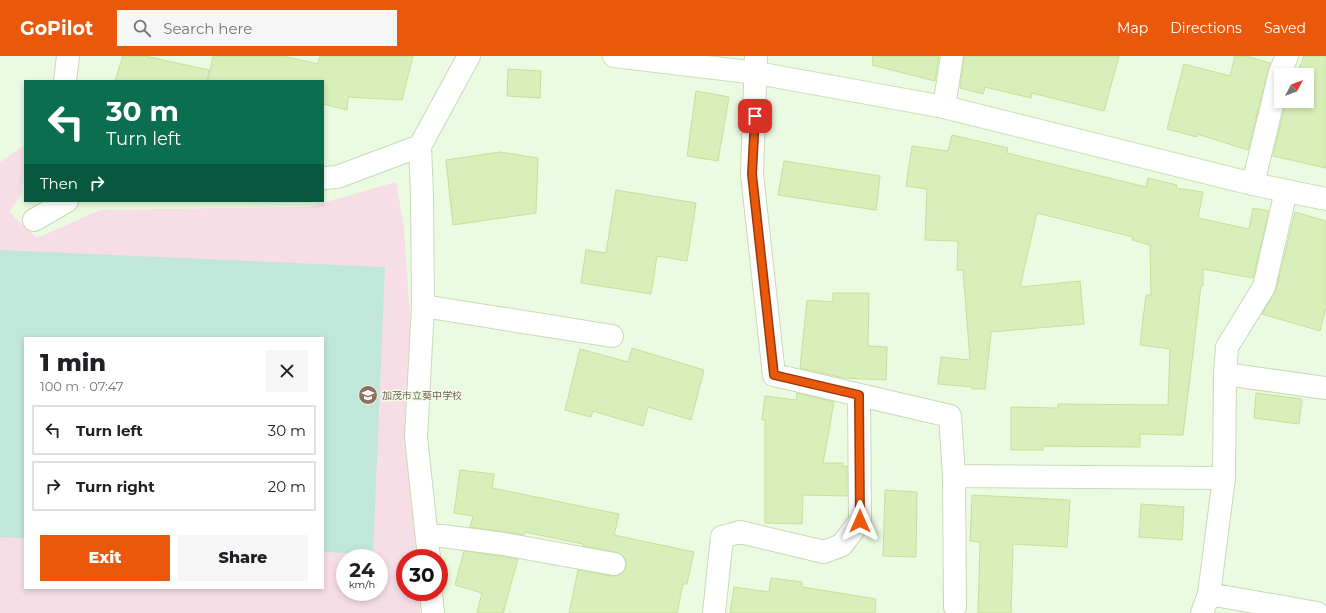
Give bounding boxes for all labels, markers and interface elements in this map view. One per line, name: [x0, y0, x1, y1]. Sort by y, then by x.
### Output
search box: [117, 10, 397, 46]
text: GoPilot: [20, 17, 93, 40]
icon: search: [131, 17, 153, 39]
text: Search here: [163, 19, 252, 38]
text: Map: [1117, 19, 1148, 37]
text: Directions: [1170, 19, 1242, 37]
text: Saved: [1264, 19, 1306, 37]
north arrow: [1274, 68, 1314, 108]
map controls: [1274, 68, 1314, 108]
text: 30 m: [106, 94, 179, 128]
icon: left: [40, 96, 92, 148]
pin: [738, 99, 772, 133]
icon: arrive: [744, 105, 766, 127]
text: Turn left: [106, 128, 181, 150]
icon: right: [86, 172, 108, 194]
text: Then: [40, 174, 78, 193]
text: 1 min: [40, 348, 106, 377]
button: close: [266, 350, 308, 392]
text: 100 m · 07:47: [40, 378, 123, 394]
school or university icon: 加茂市立葵中学校: [357, 384, 379, 406]
place label: 加茂市立葵中学校: [382, 389, 462, 402]
icon: left: [42, 419, 64, 441]
text: Turn left: [76, 421, 143, 440]
text: 30 m: [268, 421, 306, 440]
icon: right: [42, 475, 64, 497]
text: Turn right: [76, 477, 155, 496]
text: 20 m: [268, 477, 306, 496]
position arrow: [839, 500, 881, 542]
button: Exit: [40, 535, 170, 581]
button: Share: [178, 535, 308, 581]
speed limit sign: 30: [396, 549, 448, 601]
text: 24: [349, 558, 375, 582]
text: km/h: [349, 578, 375, 591]

